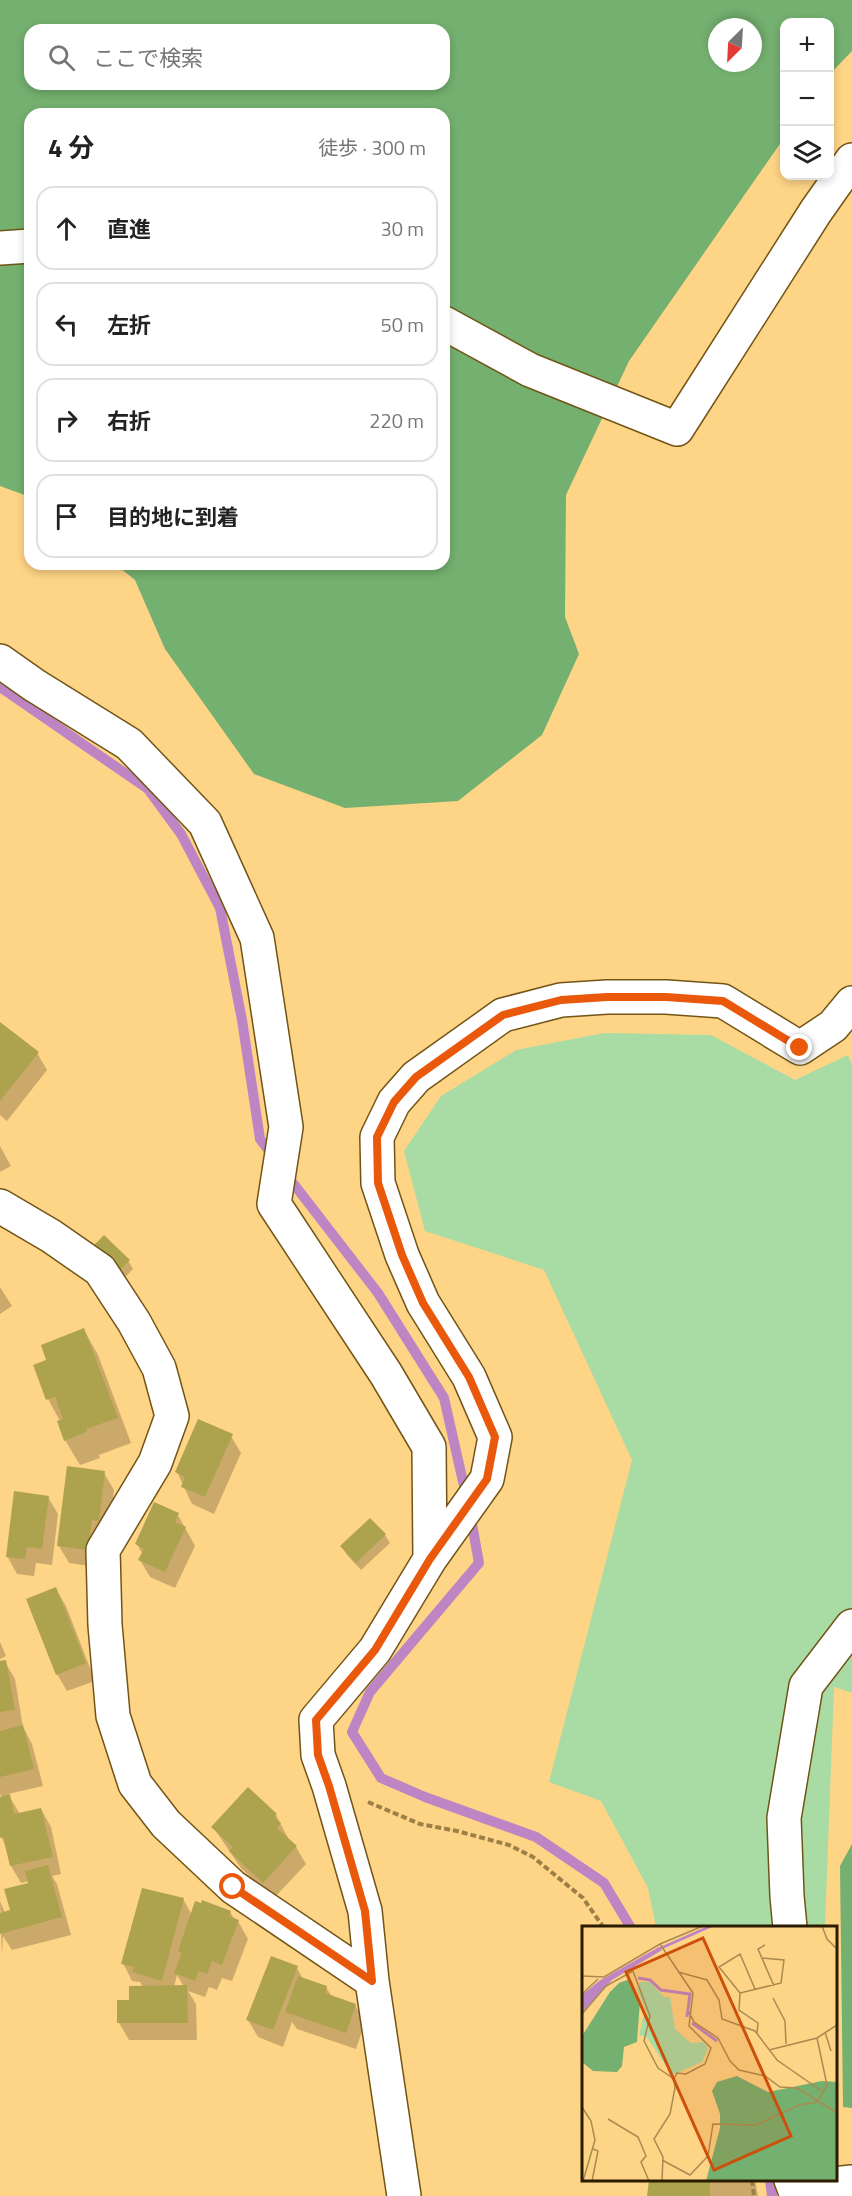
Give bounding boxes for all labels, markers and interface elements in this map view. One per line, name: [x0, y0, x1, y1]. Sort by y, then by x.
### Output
north arrow: [708, 18, 762, 72]
map controls: [780, 18, 834, 180]
button: +: [780, 18, 834, 72]
search box: [24, 24, 450, 90]
icon: search: [45, 41, 78, 74]
text: ここで検索: [93, 41, 203, 75]
button: −: [780, 72, 834, 126]
button: layers: [780, 126, 834, 180]
text: 4 分: [48, 128, 94, 167]
text: 徒歩 · 300 m: [318, 132, 426, 163]
icon: ahead: [50, 212, 83, 245]
text: 直進: [107, 212, 151, 246]
text: 30 m: [380, 213, 424, 244]
icon: left: [50, 308, 83, 341]
text: 左折: [107, 308, 151, 342]
text: 50 m: [380, 309, 424, 340]
icon: right: [50, 404, 83, 437]
text: 右折: [107, 404, 151, 438]
text: 220 m: [369, 405, 424, 436]
icon: arrive: [50, 500, 83, 533]
text: 目的地に到着: [107, 500, 239, 534]
route end: [786, 1034, 812, 1060]
route start: [219, 1873, 245, 1899]
inset map: [582, 1926, 837, 2181]

